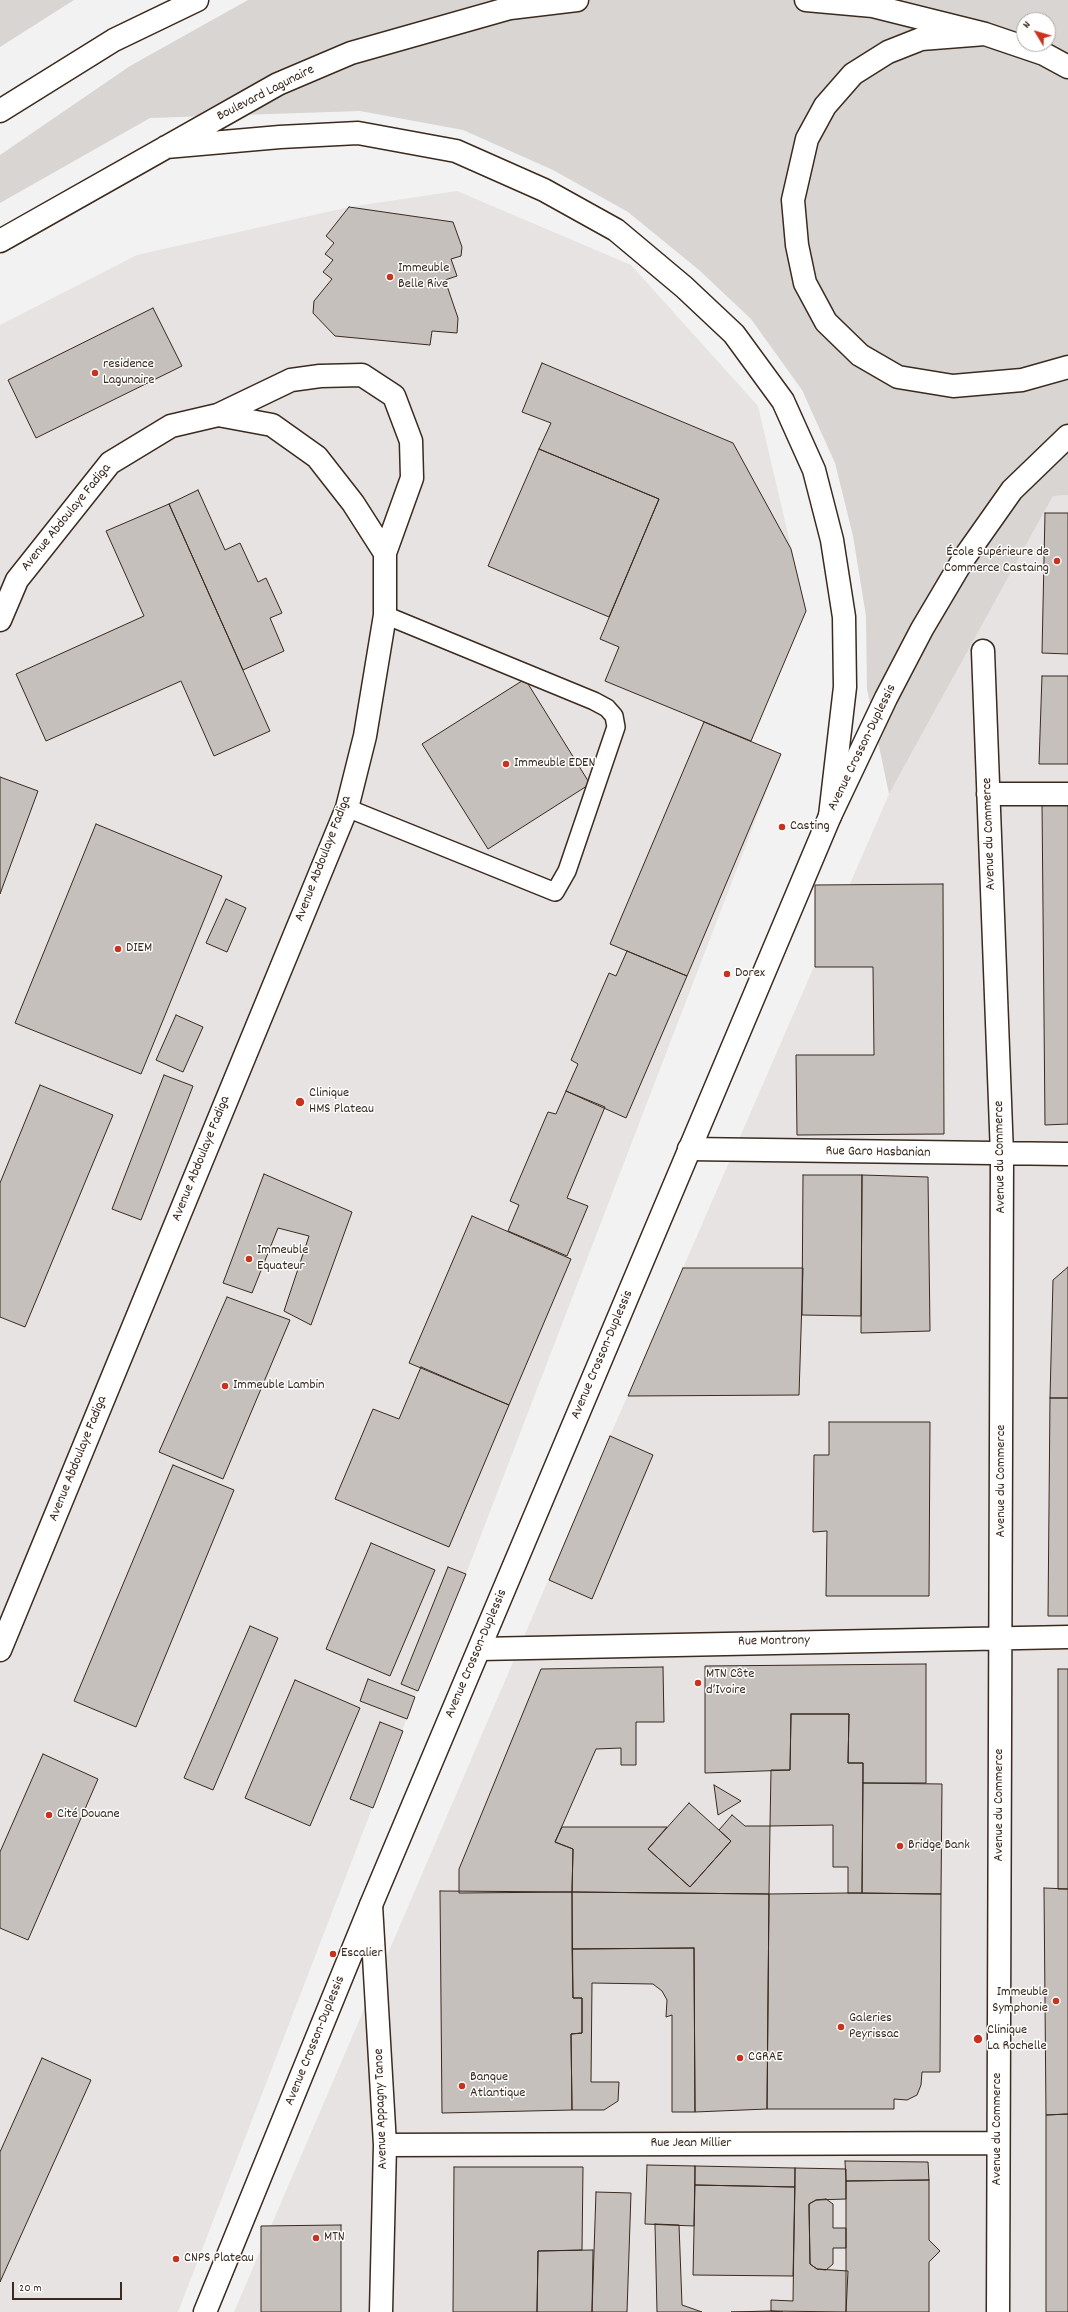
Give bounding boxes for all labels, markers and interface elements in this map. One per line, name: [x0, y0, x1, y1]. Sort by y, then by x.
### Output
north arrow: [1016, 12, 1056, 52]
text: N: [1019, 18, 1035, 32]
street label: Boulevard Lagunaire: [214, 62, 318, 126]
place label: Immeuble Belle Rive: [398, 261, 449, 294]
marker: Immeuble Belle Rive: [385, 272, 395, 282]
place label: residence Lagunaire: [103, 357, 154, 390]
marker: residence Lagunaire: [90, 368, 100, 378]
street label: Avenue Abdoulaye Fadiga: [18, 461, 116, 575]
place label: École Supérieure de Commerce Castaing: [944, 545, 1049, 578]
marker: École Supérieure de Commerce Castaing: [1052, 556, 1062, 566]
street label: Avenue Crosson-Duplessis: [825, 682, 901, 814]
place label: Immeuble EDEN: [514, 756, 595, 772]
marker: Immeuble EDEN: [501, 759, 511, 769]
street label: Avenue du Commerce: [980, 777, 1000, 891]
street label: Avenue Abdoulaye Fadiga: [292, 794, 356, 924]
place label: Casting: [790, 819, 830, 835]
marker: Casting: [777, 822, 787, 832]
place label: DIEM: [126, 941, 152, 957]
marker: DIEM: [113, 944, 123, 954]
place label: Dorex: [735, 966, 765, 982]
marker: Dorex: [722, 969, 732, 979]
place label: Clinique HMS Plateau: [309, 1086, 374, 1118]
street label: Avenue Abdoulaye Fadiga: [169, 1094, 235, 1224]
marker: Clinique HMS Plateau: [294, 1096, 306, 1108]
street label: Avenue du Commerce: [992, 1100, 1010, 1214]
street label: Rue Garo Hasbanian: [825, 1144, 931, 1162]
place label: Immeuble Equateur: [257, 1243, 308, 1276]
marker: Immeuble Equateur: [244, 1254, 254, 1264]
street label: Avenue Crosson-Duplessis: [568, 1288, 638, 1422]
place label: Immeuble Lambin: [233, 1378, 325, 1394]
marker: Immeuble Lambin: [220, 1381, 230, 1391]
street label: Avenue Abdoulaye Fadiga: [46, 1394, 112, 1524]
street label: Avenue du Commerce: [994, 1425, 1010, 1537]
street label: Avenue Crosson-Duplessis: [442, 1587, 512, 1721]
street label: Rue Montrony: [738, 1633, 810, 1651]
place label: MTN Côte d’Ivoire: [706, 1667, 754, 1700]
marker: MTN Côte d’Ivoire: [693, 1678, 703, 1688]
street label: Avenue du Commerce: [992, 1749, 1008, 1861]
place label: Cité Douane: [57, 1807, 120, 1823]
marker: Cité Douane: [44, 1810, 54, 1820]
place label: Bridge Bank: [908, 1838, 970, 1854]
marker: Bridge Bank: [895, 1841, 905, 1851]
place label: Escalier: [341, 1946, 383, 1962]
marker: Escalier: [328, 1949, 338, 1959]
street label: Avenue Crosson-Duplessis: [282, 1974, 350, 2108]
place label: Immeuble Symphonie: [992, 1985, 1048, 2018]
marker: Immeuble Symphonie: [1051, 1996, 1061, 2006]
place label: Galeries Peyrissac: [849, 2011, 899, 2044]
marker: Galeries Peyrissac: [836, 2022, 846, 2032]
place label: Clinique La Rochelle: [987, 2023, 1047, 2056]
marker: Clinique La Rochelle: [972, 2033, 984, 2045]
street label: Avenue Appagny Tanoe: [371, 2048, 393, 2170]
place label: CGRAE: [748, 2050, 783, 2066]
marker: CGRAE: [735, 2053, 745, 2063]
place label: Banque Atlantique: [470, 2070, 525, 2102]
street label: Avenue du Commerce: [990, 2073, 1006, 2185]
marker: Banque Atlantique: [457, 2081, 467, 2091]
street label: Rue Jean Millier: [650, 2136, 732, 2152]
place label: MTN: [324, 2230, 345, 2246]
marker: MTN: [311, 2233, 321, 2243]
place label: CNPS Plateau: [184, 2251, 254, 2267]
marker: CNPS Plateau: [171, 2254, 181, 2264]
scale bar: [14, 2274, 124, 2300]
text: 20 m: [19, 2280, 42, 2297]

